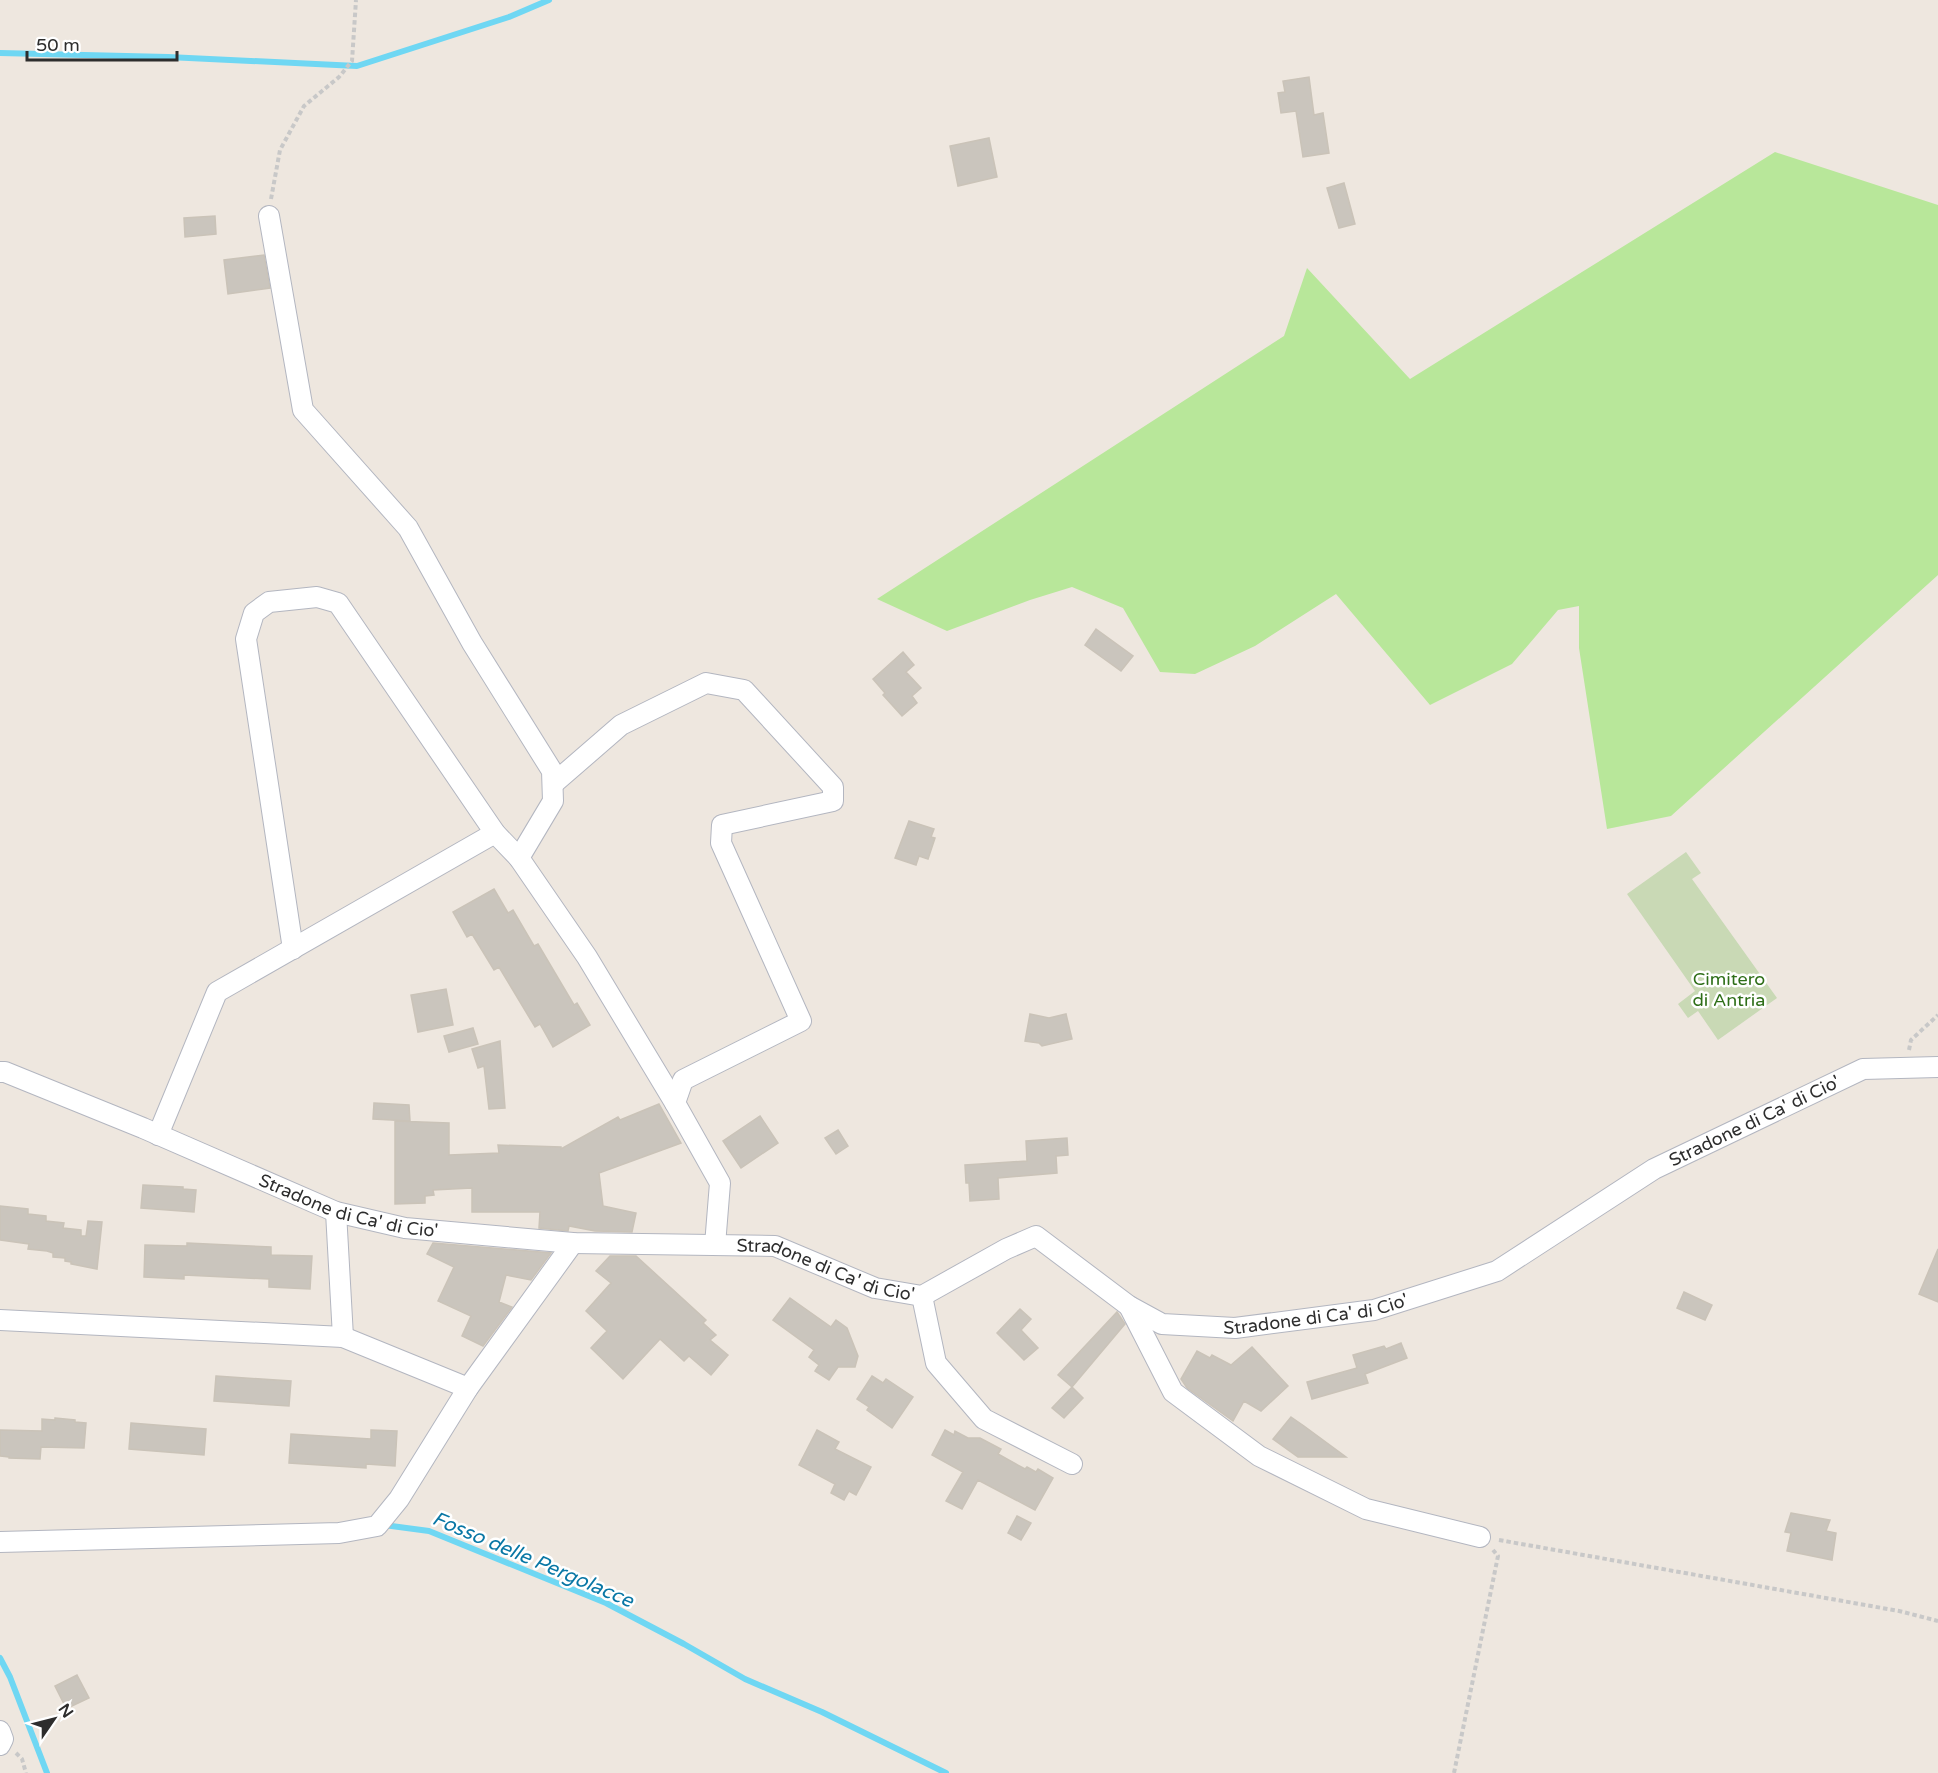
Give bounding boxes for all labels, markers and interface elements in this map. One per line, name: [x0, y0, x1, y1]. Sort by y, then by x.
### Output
scale bar: [27, 24, 177, 62]
text: 50 m: [36, 34, 80, 56]
park label: Cimitero di Antria: [1693, 968, 1765, 1011]
street label: Stradone di Ca' di Cio': [1665, 1071, 1844, 1171]
street label: Stradone di Ca' di Cio': [256, 1169, 439, 1242]
street label: Stradone di Ca' di Cio': [736, 1234, 916, 1306]
street label: Stradone di Ca' di Cio': [1223, 1289, 1411, 1339]
water label: Fosso delle Pergolacce: [429, 1507, 638, 1614]
north arrow: [24, 1689, 84, 1749]
text: N: [54, 1700, 77, 1722]

